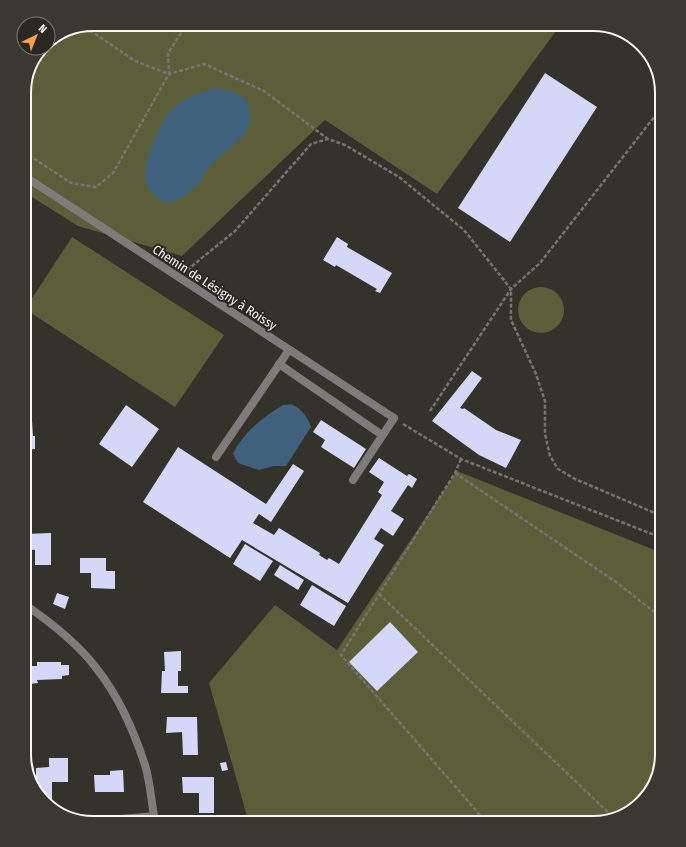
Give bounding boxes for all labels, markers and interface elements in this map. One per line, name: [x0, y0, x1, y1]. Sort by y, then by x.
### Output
north arrow: [16, 16, 56, 56]
text: N: [36, 22, 49, 36]
street label: Chemin de Lésigny à Roissy: [150, 242, 280, 333]

